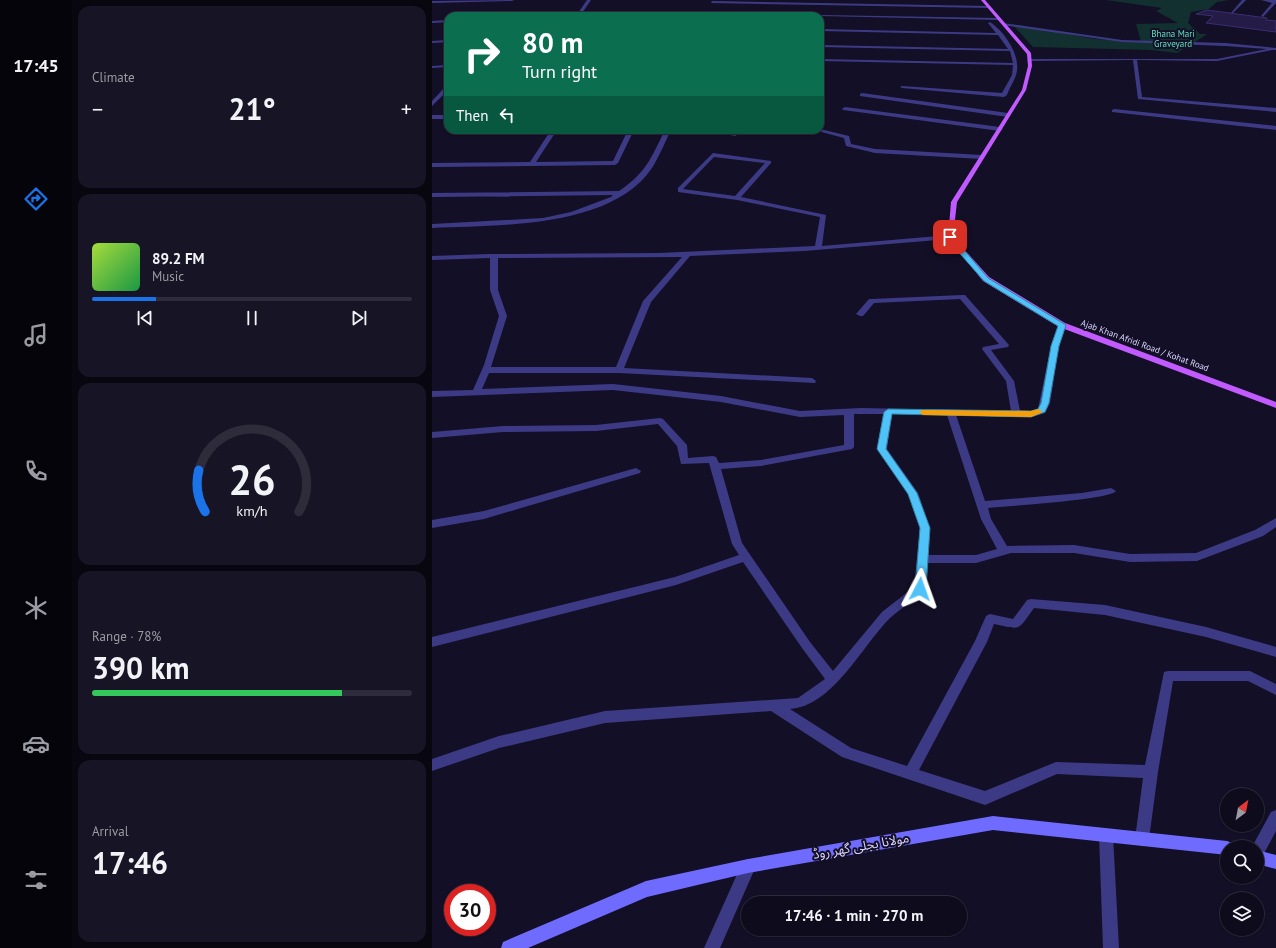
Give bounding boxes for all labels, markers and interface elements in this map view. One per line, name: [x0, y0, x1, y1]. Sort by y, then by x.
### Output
text: 80 m: [522, 24, 583, 61]
icon: right: [456, 28, 508, 80]
park label: Bhana Mari Graveyard: [1151, 28, 1195, 49]
text: 17:45: [13, 54, 59, 77]
text: Turn right: [522, 60, 597, 83]
text: Climate: [92, 69, 135, 86]
text: 21°: [228, 89, 276, 128]
text: −: [92, 95, 103, 123]
text: +: [401, 95, 412, 123]
icon: left: [496, 104, 518, 126]
text: Then: [456, 106, 488, 125]
icon: directions: [22, 185, 50, 213]
pin: [933, 220, 967, 254]
icon: arrive: [939, 226, 961, 248]
text: 89.2 FM: [152, 249, 205, 268]
text: Music: [152, 268, 184, 285]
icon: previous: [134, 307, 156, 329]
icon: pause: [241, 307, 263, 329]
icon: next: [348, 307, 370, 329]
street label: Ajab Khan Afridi Road / Kohat Road: [1079, 317, 1211, 373]
icon: music: [22, 321, 50, 349]
text: 26: [228, 453, 276, 506]
icon: phone: [22, 457, 50, 485]
text: km/h: [236, 501, 268, 520]
position arrow: [899, 568, 941, 610]
icon: climate: [22, 594, 50, 622]
text: Range · 78%: [92, 628, 161, 645]
text: 390 km: [92, 648, 190, 687]
icon: car: [22, 730, 50, 758]
north arrow: [1220, 788, 1264, 832]
map controls: [1220, 788, 1264, 936]
text: Arrival: [92, 823, 128, 840]
street label: مولانا بجلی گھر روڈ: [812, 829, 911, 863]
button: search: [1220, 840, 1264, 884]
text: 17:46: [92, 843, 168, 882]
icon: filters: [22, 866, 50, 894]
speed limit sign: 30: [444, 884, 496, 936]
button: layers: [1220, 892, 1264, 936]
text: 17:46 · 1 min · 270 m: [785, 906, 923, 925]

